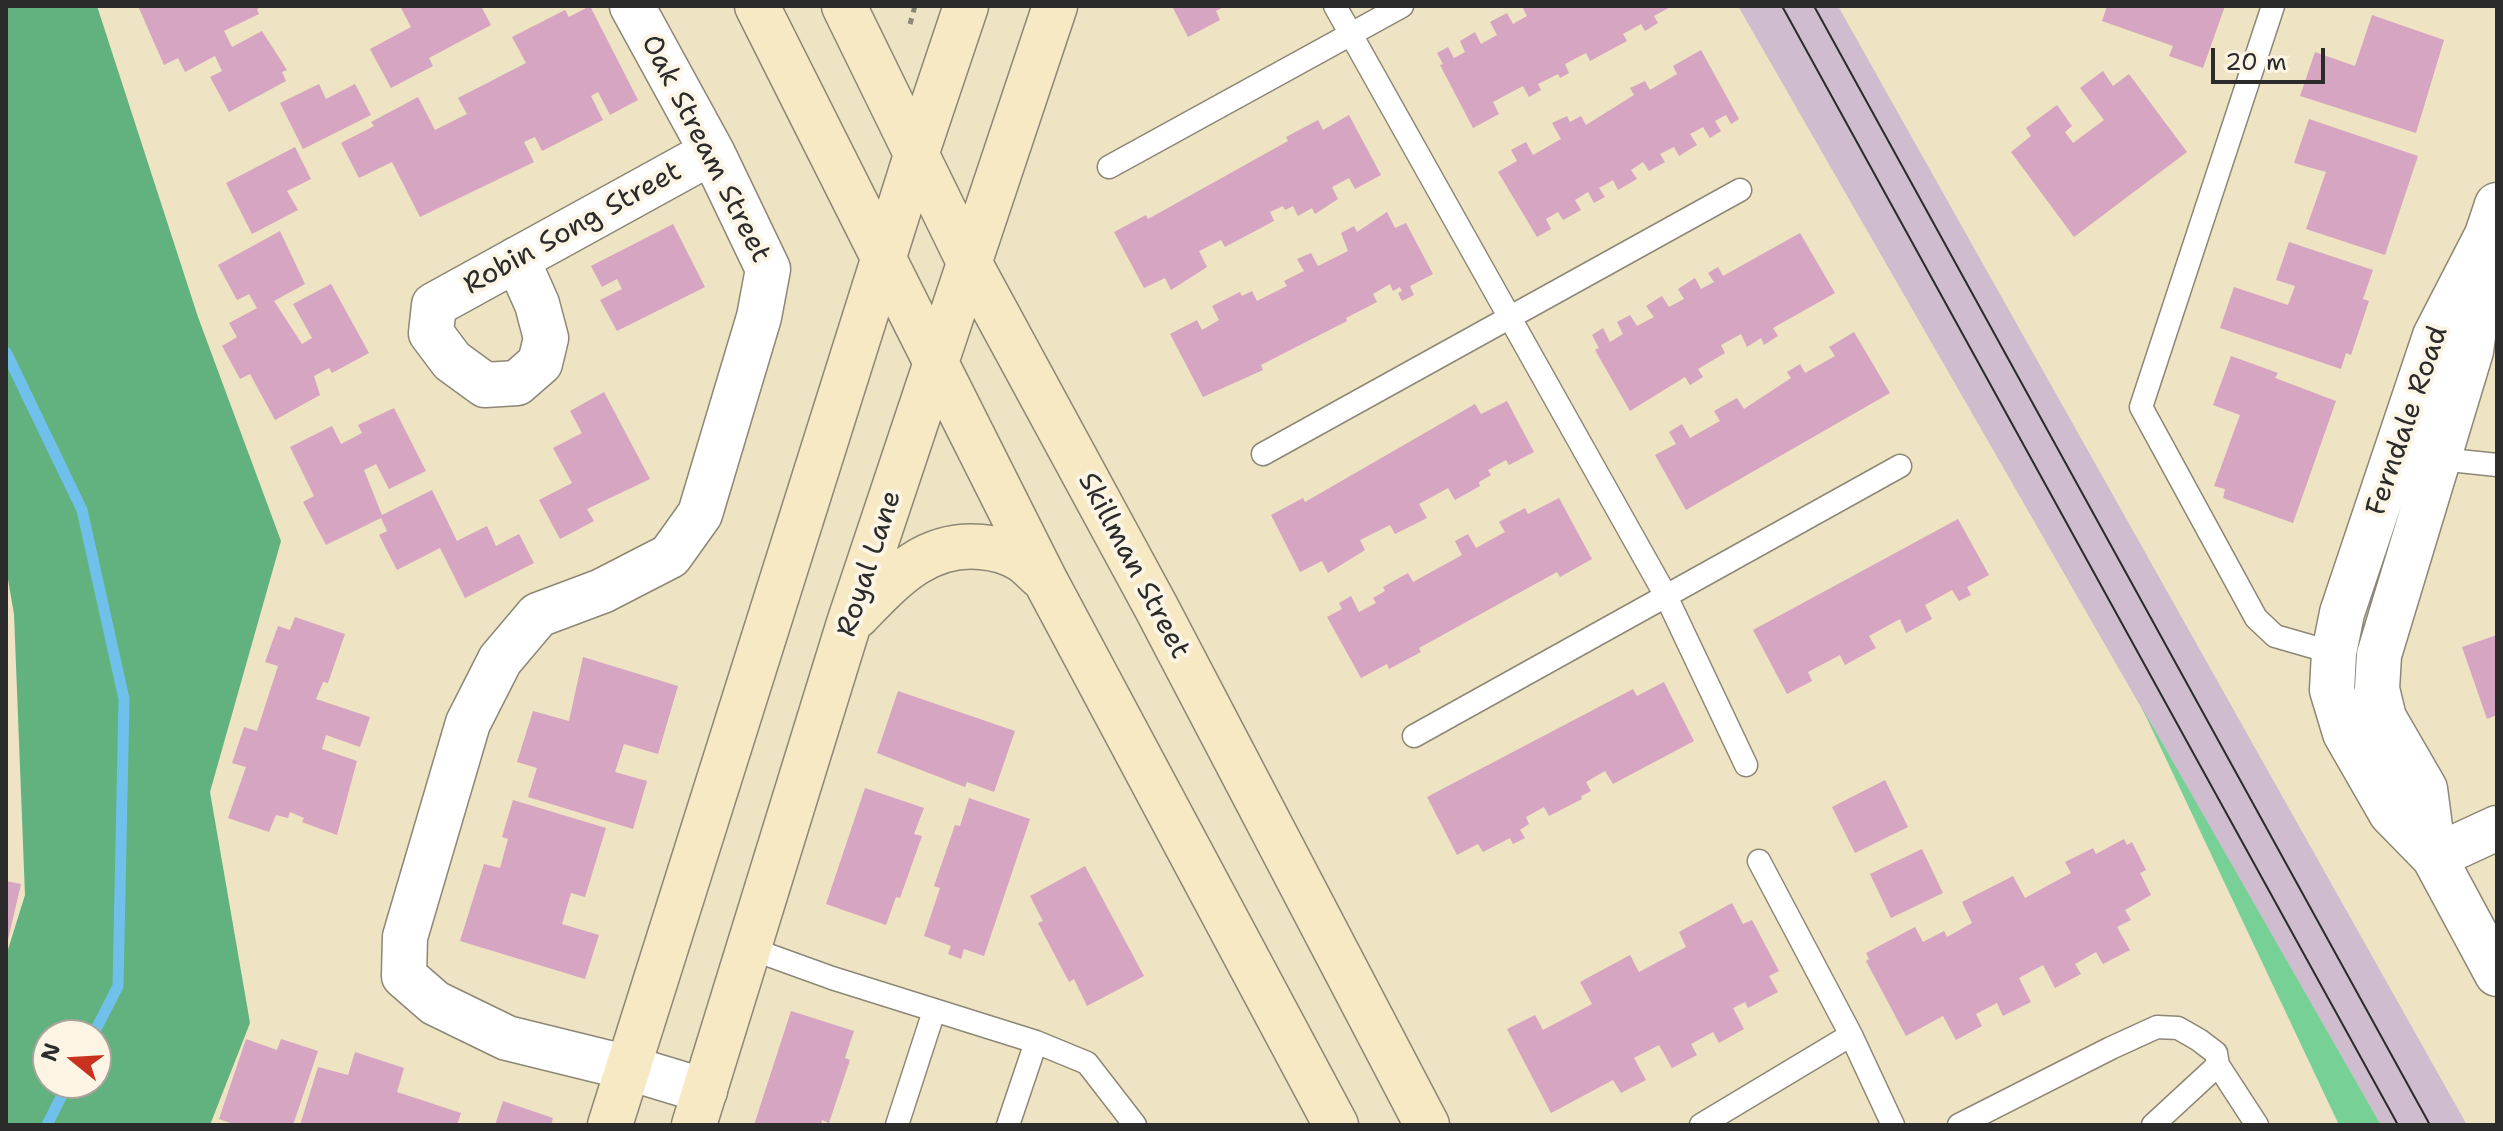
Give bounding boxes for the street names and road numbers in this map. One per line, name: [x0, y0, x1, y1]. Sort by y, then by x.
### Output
street label: Oak Stream Street: [633, 30, 777, 268]
street label: Robin Song Street: [458, 155, 688, 303]
street label: Ferndale Road: [2360, 322, 2456, 520]
street label: Skillman Street: [1070, 467, 1196, 665]
street label: Royal Lane: [831, 487, 909, 641]

